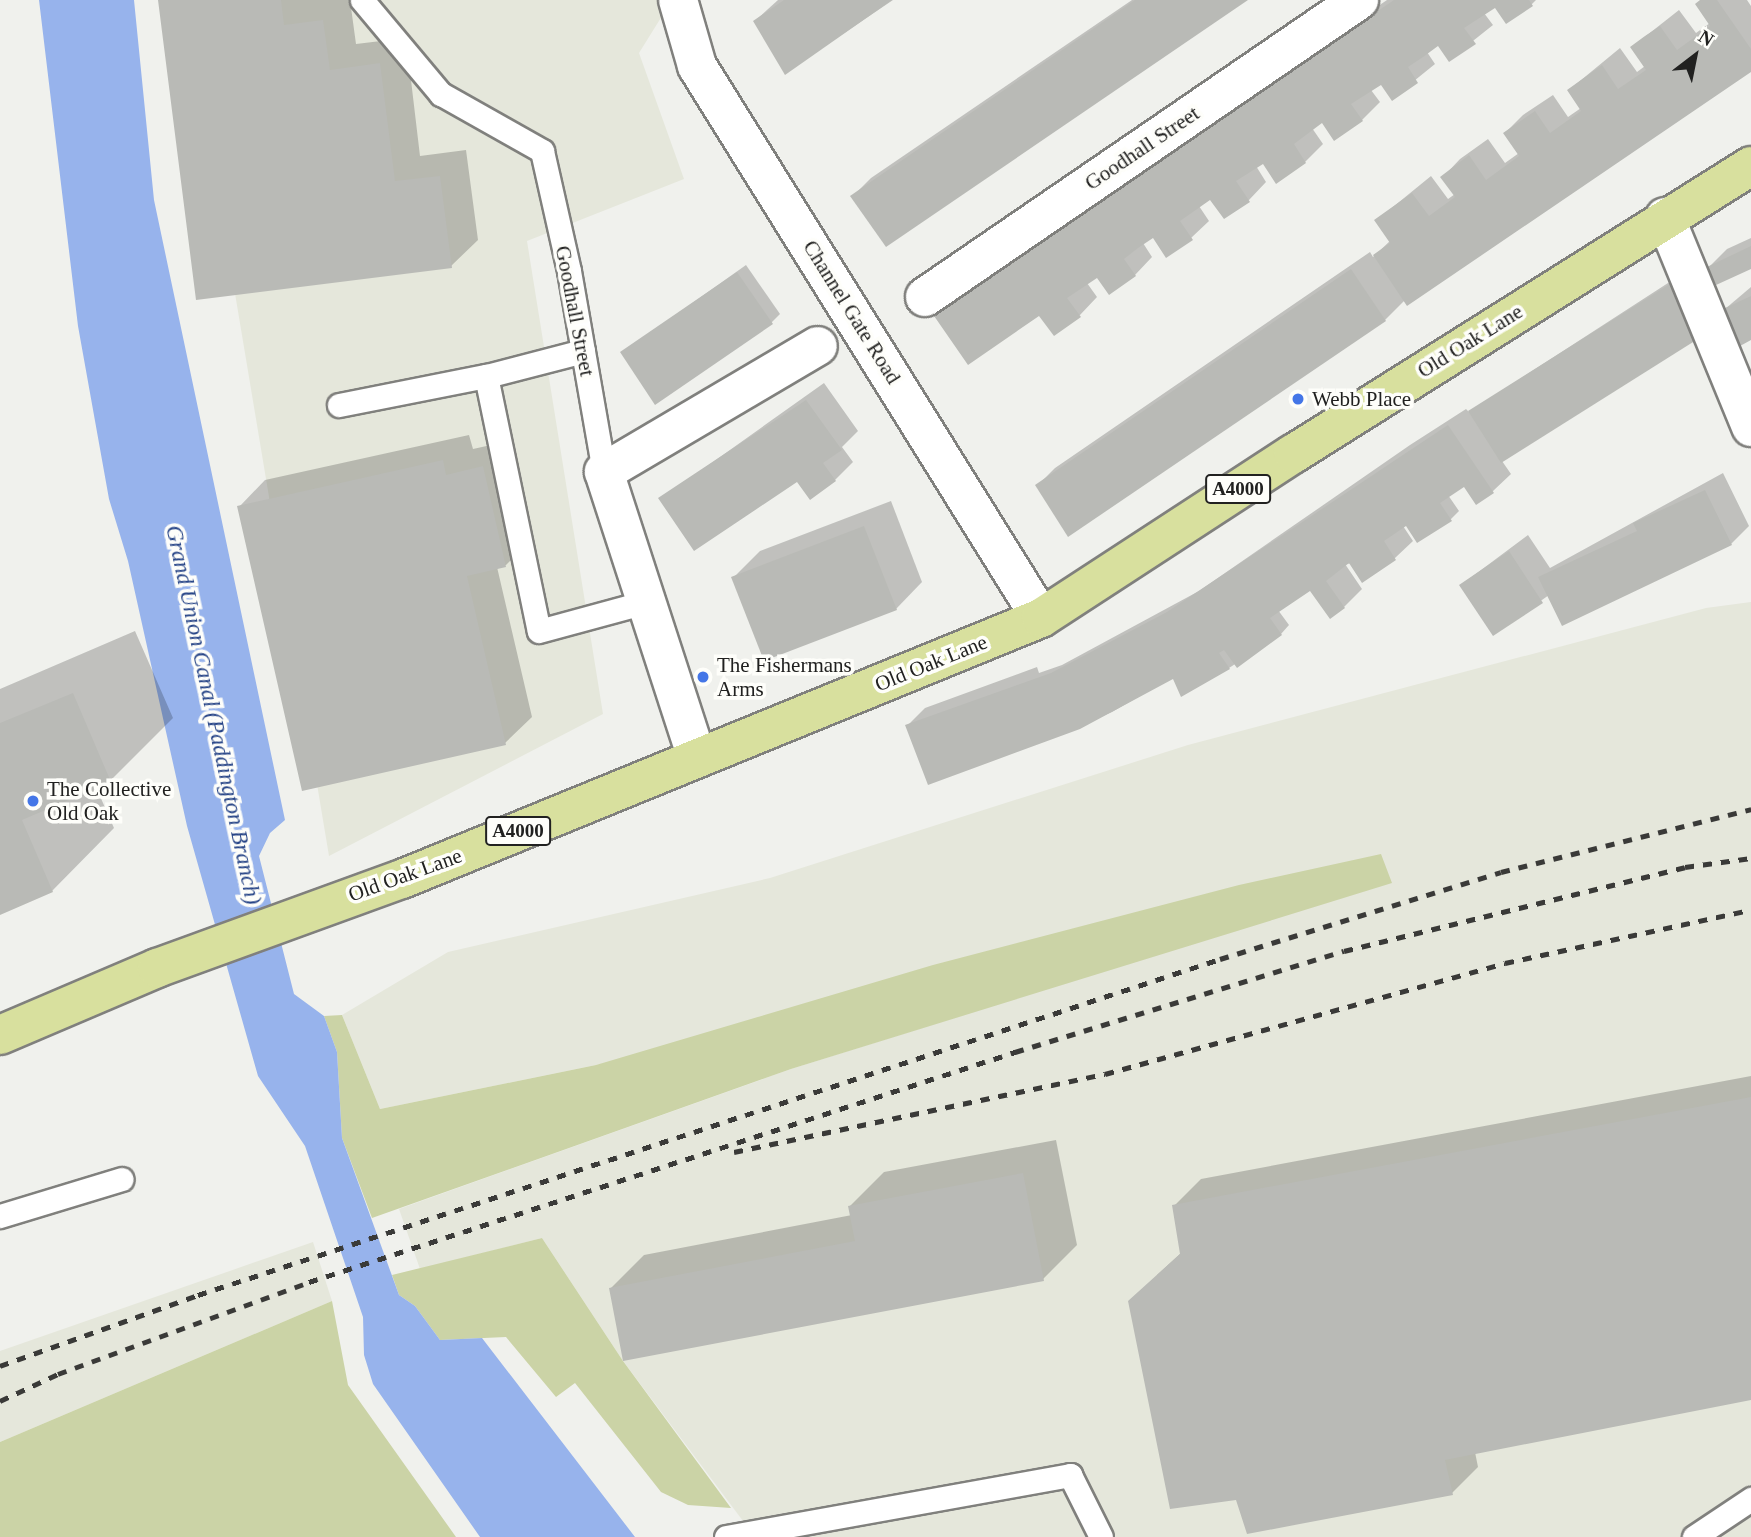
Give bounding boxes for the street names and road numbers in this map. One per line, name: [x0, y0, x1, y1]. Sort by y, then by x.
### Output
street label: Goodhall Street: [1080, 101, 1204, 195]
street label: Channel Gate Road: [798, 236, 906, 388]
street label: Goodhall Street: [550, 244, 600, 378]
street label: Old Oak Lane: [1413, 299, 1527, 383]
road number: A4000: [1205, 474, 1271, 504]
street label: Old Oak Lane: [871, 629, 991, 697]
road number: A4000: [485, 816, 551, 846]
street label: Old Oak Lane: [345, 843, 465, 907]

